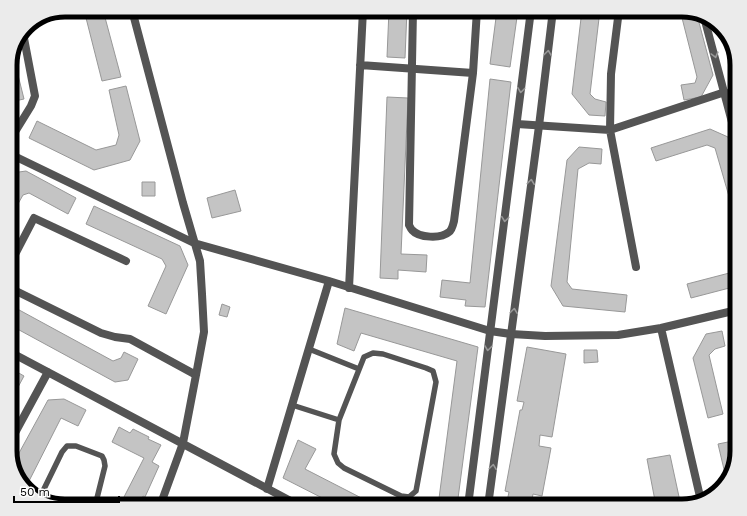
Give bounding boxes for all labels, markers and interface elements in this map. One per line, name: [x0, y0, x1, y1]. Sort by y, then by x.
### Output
one-way arrow: [543, 50, 552, 56]
one-way arrow: [710, 51, 718, 58]
one-way arrow: [517, 87, 526, 93]
one-way arrow: [526, 179, 535, 185]
one-way arrow: [501, 216, 510, 222]
one-way arrow: [510, 308, 519, 314]
one-way arrow: [484, 345, 493, 351]
one-way arrow: [488, 464, 497, 470]
scale bar: [14, 478, 119, 504]
text: 50 m: [20, 485, 50, 499]

